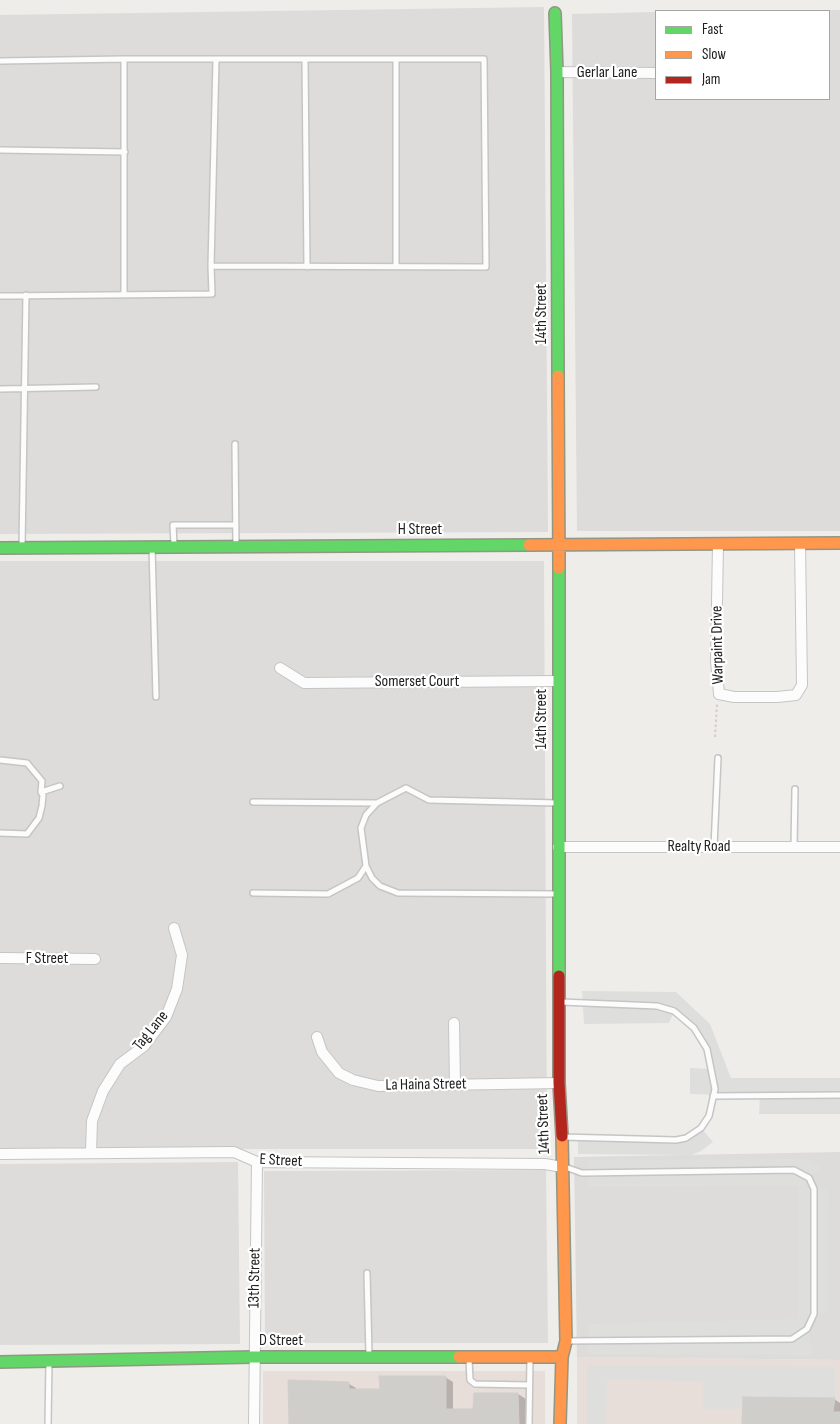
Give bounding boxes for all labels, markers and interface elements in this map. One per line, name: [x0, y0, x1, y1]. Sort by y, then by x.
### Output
legend: [655, 10, 830, 100]
text: Fast: [702, 20, 723, 39]
text: Slow: [702, 45, 726, 64]
street label: Gerlar Lane: [577, 63, 637, 83]
text: Jam: [702, 70, 720, 89]
street label: 14th Street: [532, 284, 552, 344]
street label: H Street: [398, 520, 442, 540]
street label: Warpaint Drive: [708, 605, 728, 685]
street label: Somerset Court: [375, 672, 459, 692]
street label: 14th Street: [532, 689, 552, 749]
street label: Realty Road: [667, 837, 731, 857]
street label: F Street: [26, 949, 68, 969]
street label: Tag Lane: [129, 1007, 173, 1055]
street label: La Haina Street: [385, 1075, 467, 1095]
street label: 14th Street: [533, 1094, 555, 1154]
street label: E Street: [259, 1150, 303, 1172]
street label: 13th Street: [245, 1248, 265, 1308]
street label: D Street: [259, 1331, 303, 1351]

